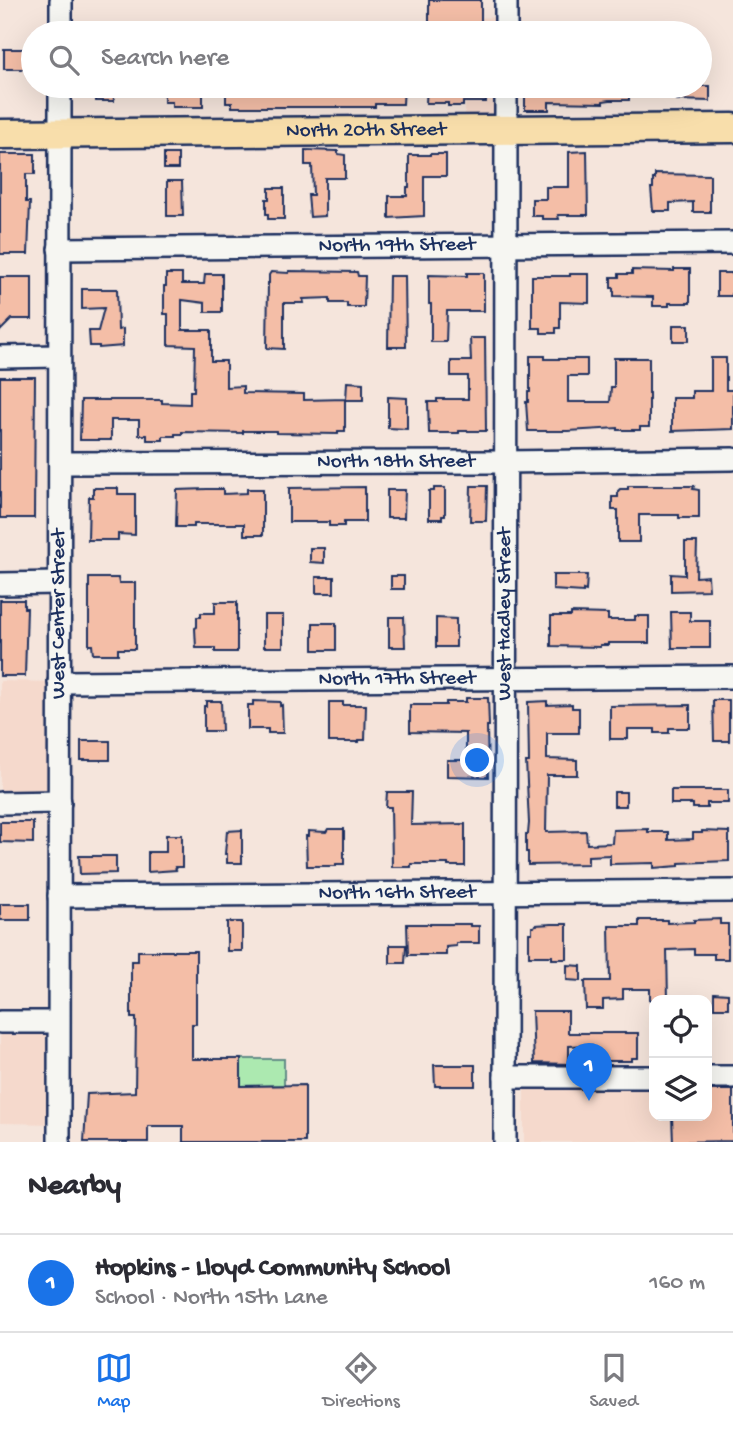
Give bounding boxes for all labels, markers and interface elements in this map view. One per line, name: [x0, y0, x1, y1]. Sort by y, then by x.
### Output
search box: [21, 21, 712, 98]
icon: search: [45, 41, 83, 79]
text: Search here: [101, 44, 229, 75]
street label: North 20th Street: [286, 118, 449, 144]
street label: North 19th Street: [318, 233, 478, 259]
street label: North 18th Street: [317, 450, 477, 475]
street label: West Hadley Street: [493, 525, 518, 700]
street label: West Center Street: [47, 527, 72, 699]
street label: North 17th Street: [318, 666, 478, 693]
your location: [460, 743, 494, 777]
street label: North 16th Street: [318, 880, 478, 907]
map controls: [649, 995, 712, 1121]
button: locate: [649, 995, 712, 1058]
pin: 1: [566, 1043, 612, 1101]
button: layers: [649, 1058, 712, 1121]
text: Nearby: [28, 1170, 121, 1205]
text: Hopkins - Lloyd Community School: [95, 1254, 451, 1285]
text: 1: [46, 1270, 56, 1297]
text: 160 m: [649, 1270, 705, 1297]
text: School · North 15th Lane: [95, 1285, 328, 1312]
tab: Map: [95, 1349, 133, 1414]
tab: Directions: [323, 1349, 400, 1414]
tab: Saved: [589, 1349, 638, 1414]

